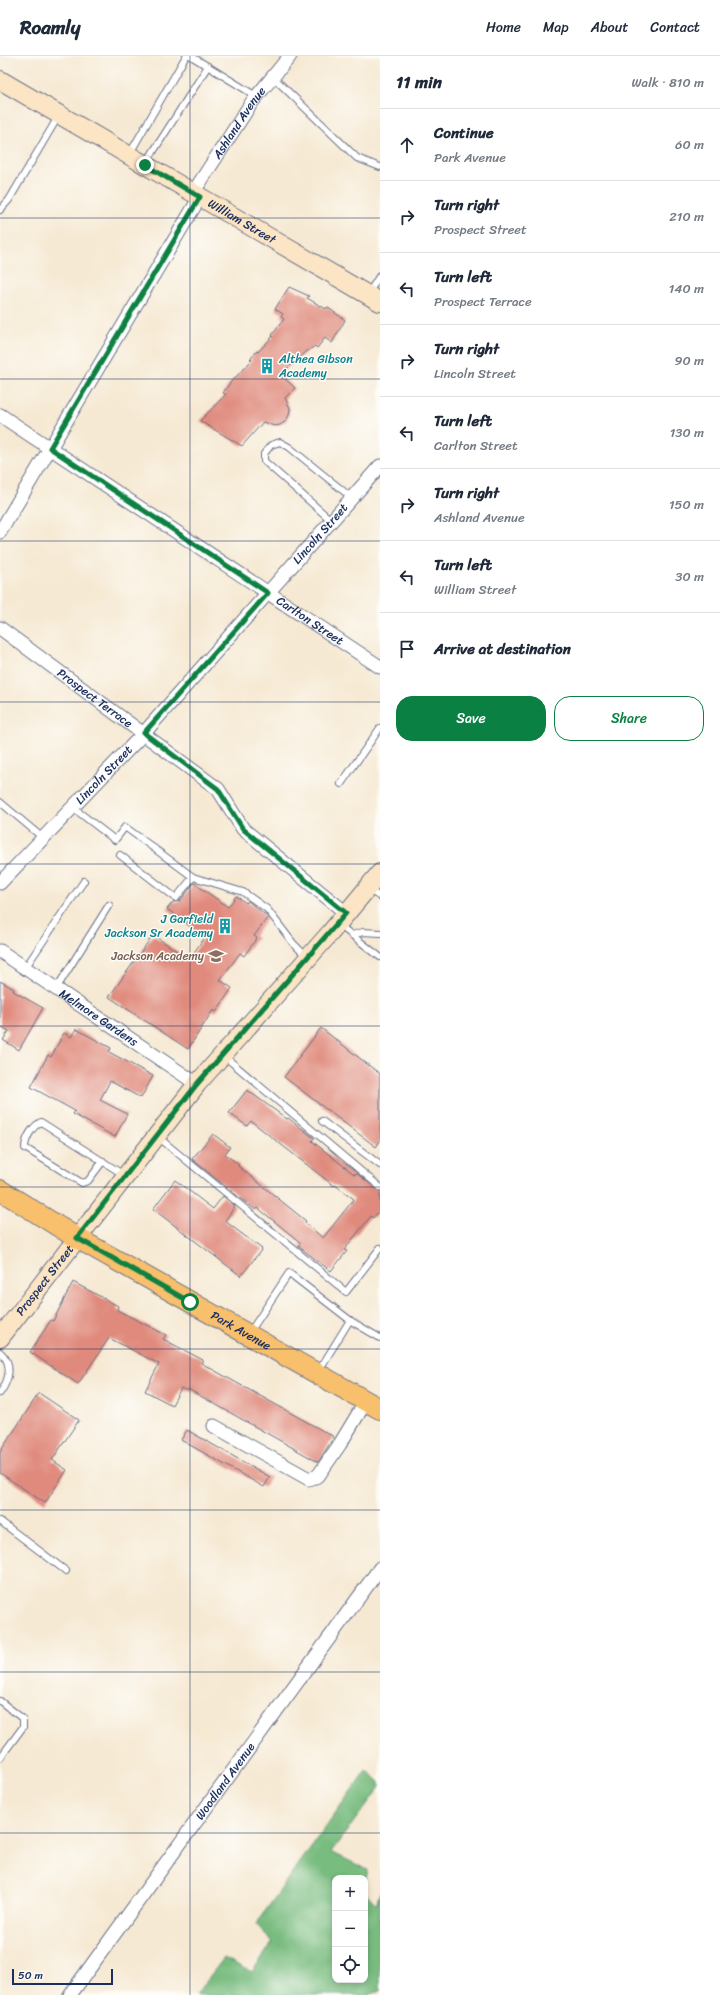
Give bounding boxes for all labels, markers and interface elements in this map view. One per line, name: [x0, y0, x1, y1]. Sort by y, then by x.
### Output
text: Roamly: [20, 11, 80, 44]
text: Home: [486, 15, 521, 40]
text: Map: [543, 15, 569, 40]
text: About: [591, 15, 628, 40]
text: Contact: [650, 15, 700, 40]
text: 11 min: [396, 67, 442, 97]
text: Walk · 810 m: [632, 71, 704, 94]
street label: Ashland Avenue: [206, 82, 272, 164]
text: Continue: [434, 120, 494, 146]
text: 60 m: [675, 133, 704, 156]
icon: ahead: [396, 134, 418, 156]
text: Park Avenue: [434, 146, 506, 169]
route end: [136, 156, 154, 174]
text: Turn right: [434, 192, 499, 218]
street label: William Street: [203, 193, 281, 250]
text: 210 m: [669, 205, 704, 228]
icon: right: [396, 206, 418, 228]
text: Prospect Street: [434, 218, 527, 241]
text: Turn left: [434, 264, 492, 290]
text: 140 m: [669, 277, 704, 300]
icon: left: [396, 278, 418, 300]
text: Prospect Terrace: [434, 290, 532, 313]
text: Turn right: [434, 336, 499, 362]
place label: Althea Gibson Academy: [278, 348, 353, 384]
text: 90 m: [674, 349, 704, 372]
icon: right: [396, 350, 418, 372]
building icon: Althea Gibson Academy: [258, 357, 276, 375]
text: Lincoln Street: [434, 362, 516, 385]
text: Turn left: [434, 408, 492, 434]
text: 130 m: [670, 421, 704, 444]
icon: left: [396, 422, 418, 444]
text: Carlton Street: [434, 434, 518, 457]
text: Turn right: [434, 480, 499, 506]
text: 150 m: [669, 493, 704, 516]
icon: right: [396, 494, 418, 516]
street label: Lincoln Street: [287, 498, 354, 569]
text: Ashland Avenue: [434, 506, 525, 529]
text: Turn left: [434, 552, 492, 578]
text: 30 m: [675, 565, 704, 588]
icon: left: [396, 566, 418, 588]
text: William Street: [434, 578, 516, 601]
street label: Carlton Street: [272, 590, 348, 651]
text: Arrive at destination: [434, 636, 571, 662]
icon: arrive: [396, 638, 418, 660]
street label: Prospect Terrace: [52, 662, 138, 734]
button: Save: [396, 696, 546, 741]
button: Share: [554, 696, 704, 741]
street label: Lincoln Street: [70, 740, 138, 810]
place label: J Garfield Jackson Sr Academy: [104, 908, 214, 944]
building icon: J Garfield Jackson Sr Academy: [216, 917, 234, 935]
place label: Jackson Academy: [111, 945, 205, 967]
school or university icon: Jackson Academy: [207, 947, 225, 965]
street label: Melmore Gardens: [55, 983, 143, 1053]
street label: Prospect Street: [10, 1240, 80, 1321]
route start: [181, 1293, 199, 1311]
street label: Park Avenue: [207, 1305, 275, 1356]
street label: Woodland Avenue: [189, 1738, 261, 1825]
map controls: [332, 1875, 368, 1983]
button: +: [332, 1875, 368, 1911]
button: −: [332, 1911, 368, 1947]
button: locate: [332, 1947, 368, 1983]
text: 50 m: [18, 1966, 43, 1985]
scale bar: [12, 1967, 113, 1986]

